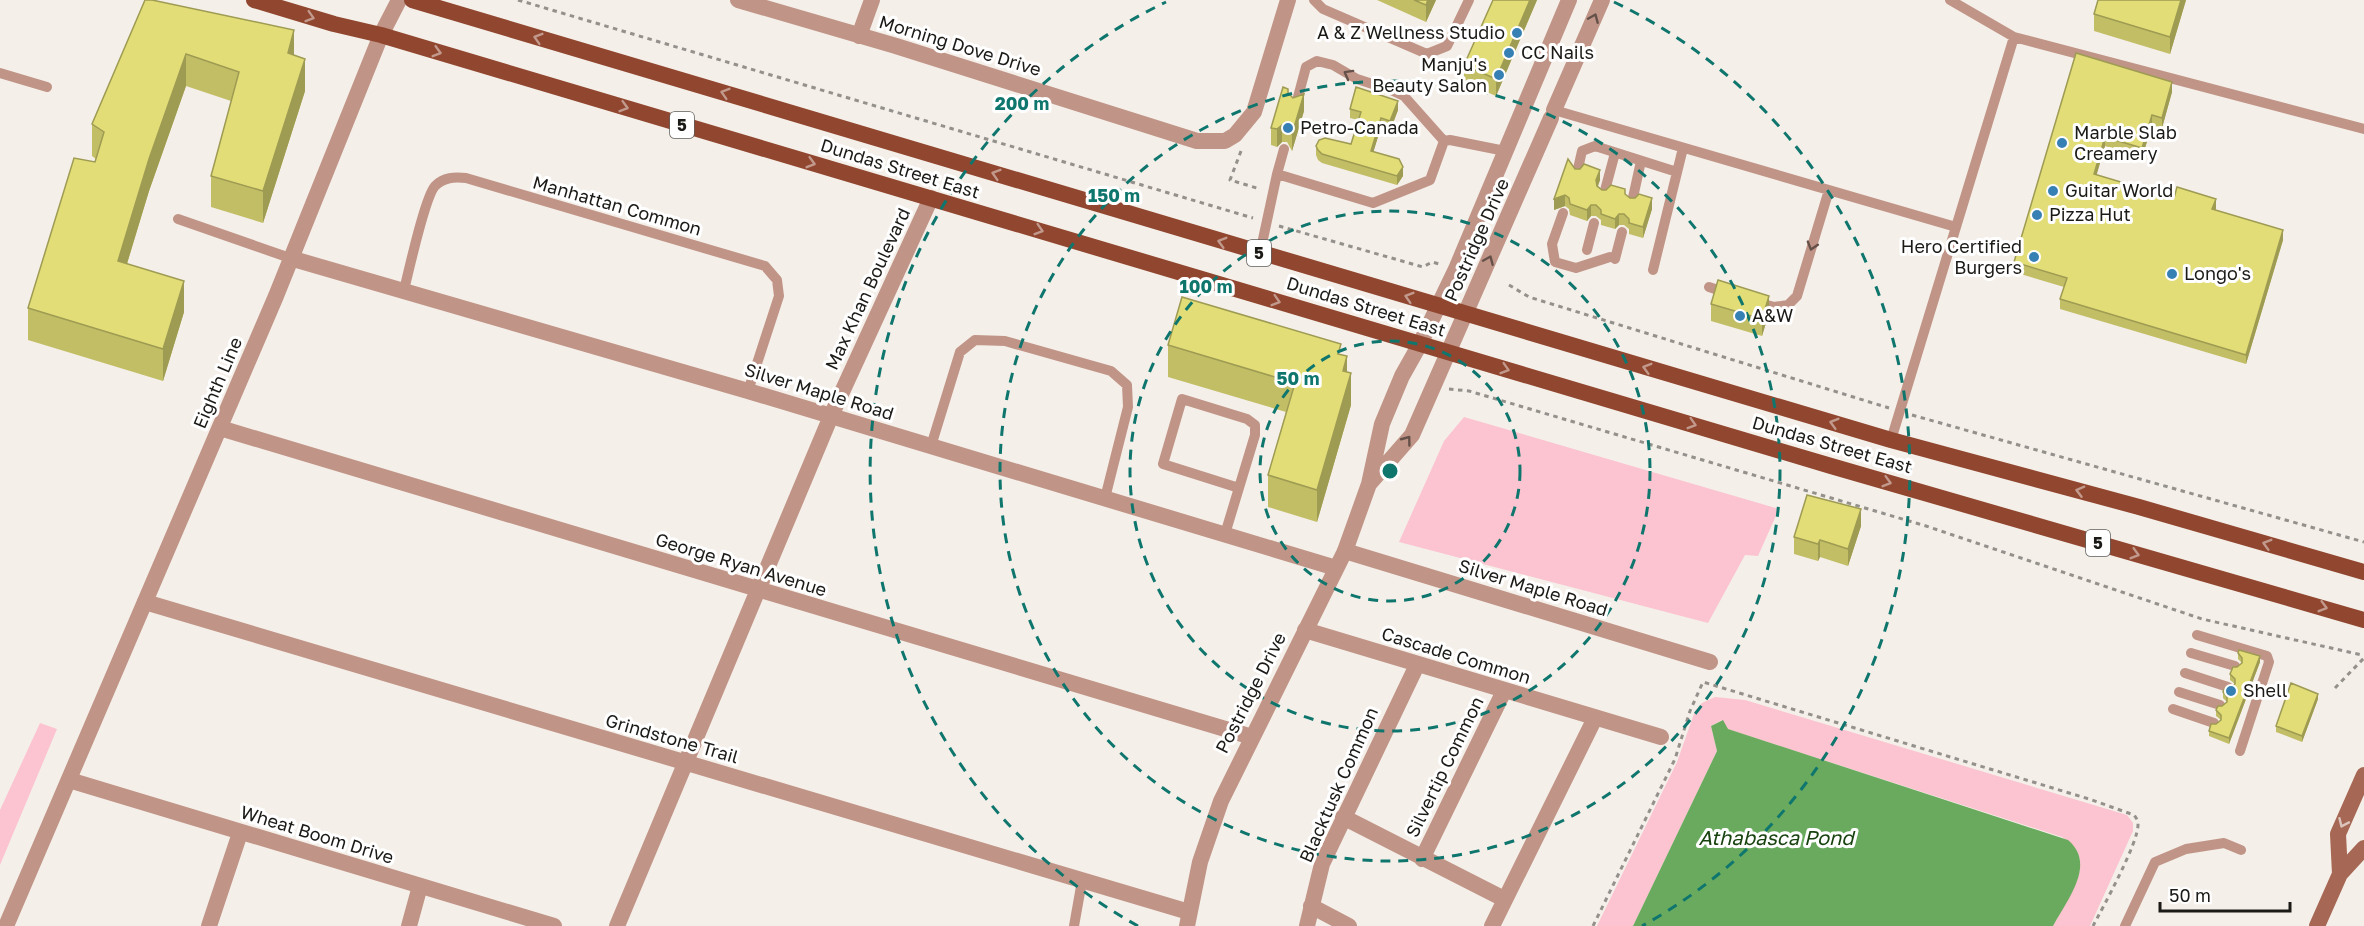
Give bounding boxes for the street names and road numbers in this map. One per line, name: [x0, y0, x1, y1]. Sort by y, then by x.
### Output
street label: Morning Dove Drive: [877, 10, 1044, 80]
road number: 5: [670, 112, 694, 138]
street label: Dundas Street East: [818, 133, 983, 203]
street label: Manhattan Common: [530, 170, 704, 240]
street label: Postridge Drive: [1439, 175, 1513, 305]
street label: Max Khan Boulevard: [820, 204, 914, 373]
road number: 5: [1247, 240, 1271, 266]
street label: Dundas Street East: [1284, 271, 1449, 341]
street label: Eighth Line: [188, 334, 246, 432]
street label: Silver Maple Road: [742, 358, 897, 424]
street label: Dundas Street East: [1750, 411, 1915, 477]
street label: George Ryan Avenue: [653, 528, 830, 601]
road number: 5: [2086, 530, 2110, 556]
street label: Silver Maple Road: [1456, 554, 1611, 620]
street label: Cascade Common: [1379, 622, 1533, 688]
street label: Postridge Drive: [1210, 628, 1290, 757]
street label: Silvertip Common: [1401, 693, 1488, 840]
street label: Blacktusk Common: [1294, 704, 1382, 866]
street label: Grindstone Trail: [603, 709, 742, 768]
street label: Wheat Boom Drive: [238, 800, 397, 868]

